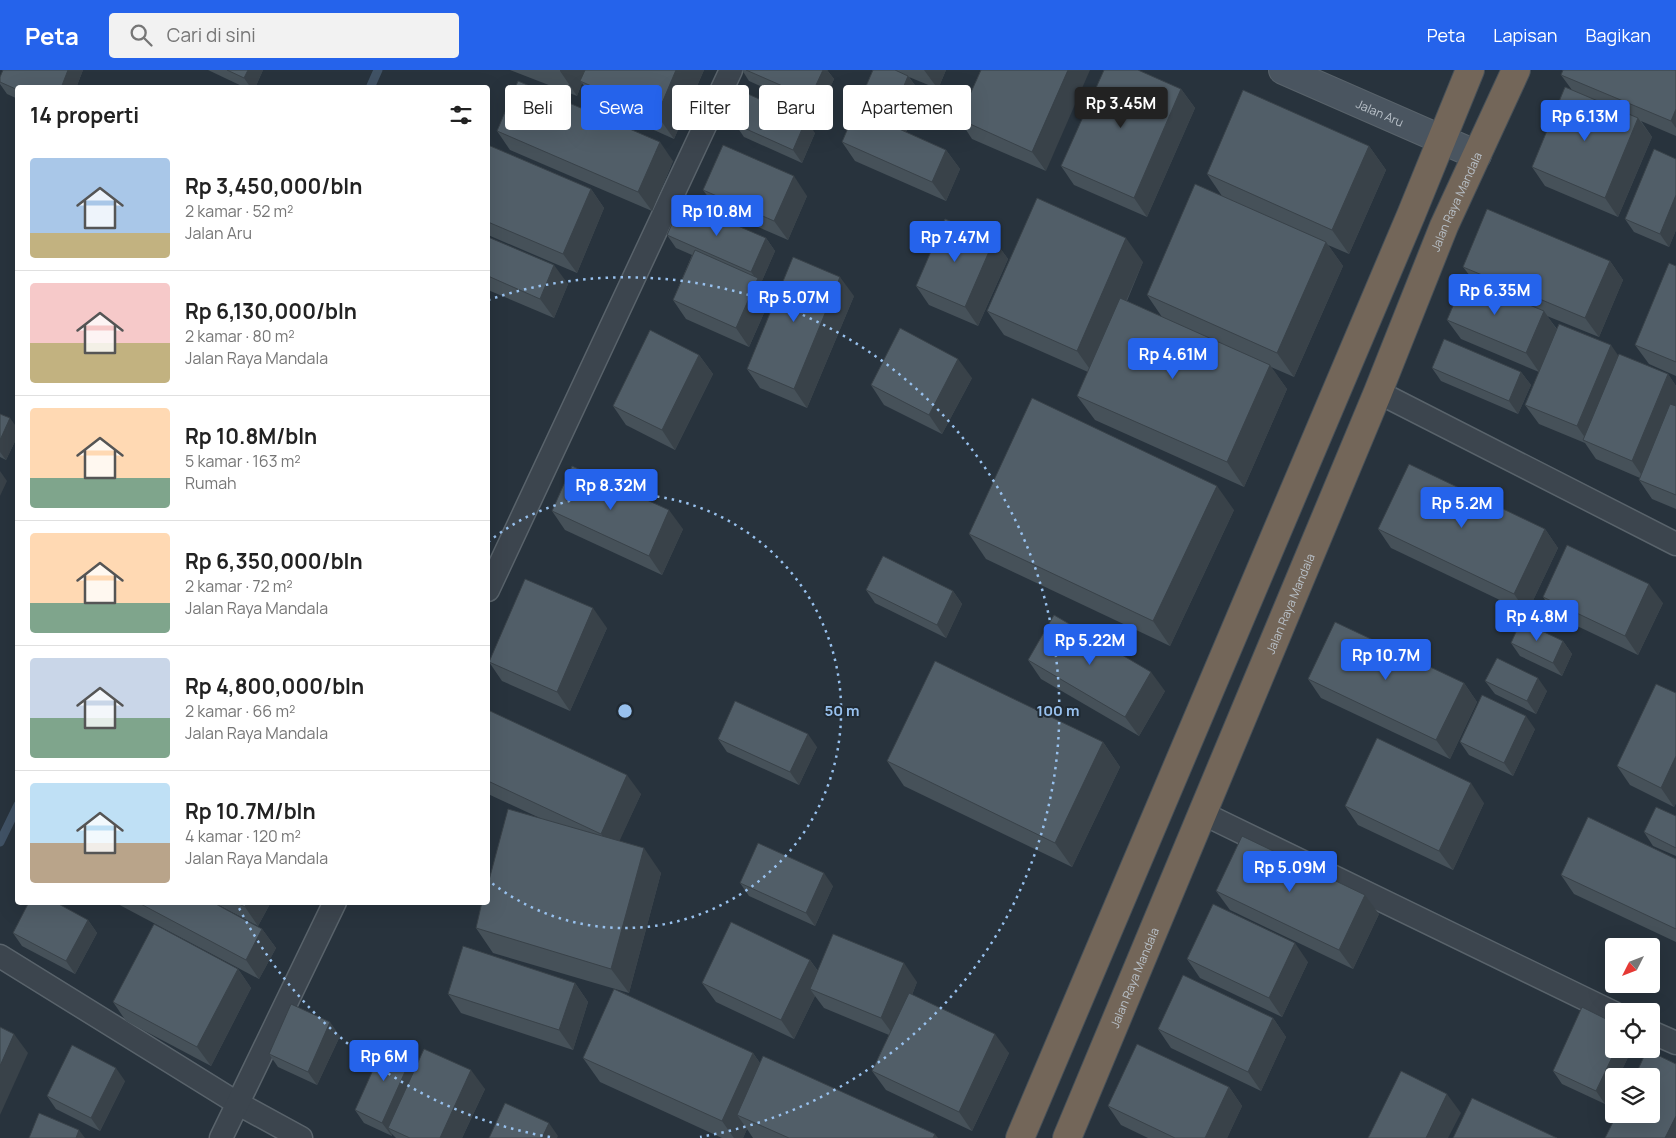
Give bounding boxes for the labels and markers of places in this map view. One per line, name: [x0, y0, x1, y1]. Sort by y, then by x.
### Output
pin: Rp 3.45M: [1069, 87, 1173, 129]
pin: Rp 6.13M: [1533, 100, 1637, 142]
pin: Rp 10.8M: [665, 194, 769, 237]
pin: Rp 7.47M: [903, 220, 1007, 263]
pin: Rp 6.35M: [1443, 274, 1547, 316]
pin: Rp 5.07M: [742, 280, 846, 323]
pin: Rp 4.61M: [1121, 338, 1225, 380]
pin: Rp 8.32M: [559, 468, 663, 511]
pin: Rp 5.2M: [1416, 486, 1508, 529]
pin: Rp 4.8M: [1491, 600, 1583, 642]
pin: Rp 5.22M: [1038, 624, 1142, 666]
pin: Rp 10.7M: [1334, 638, 1438, 681]
centre of rings: [616, 702, 634, 720]
pin: Rp 5.09M: [1238, 850, 1342, 893]
pin: Rp 6M: [349, 1040, 419, 1082]

